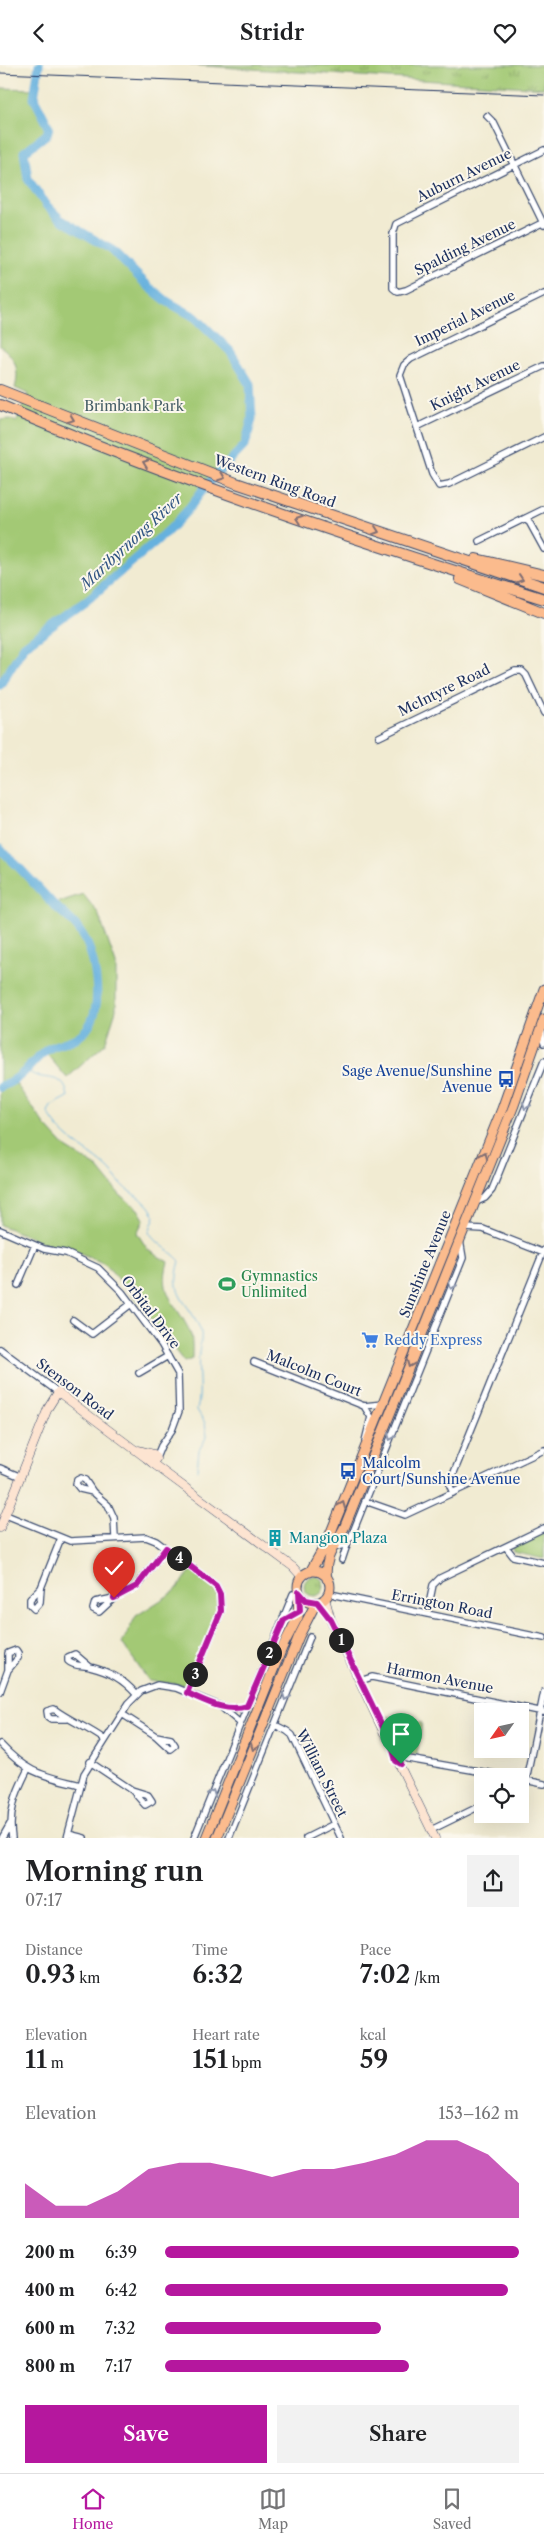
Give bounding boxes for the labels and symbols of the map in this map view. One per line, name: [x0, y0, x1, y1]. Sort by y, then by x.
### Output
street label: Auburn Avenue: [413, 144, 515, 206]
street label: Spalding Avenue: [411, 215, 519, 279]
street label: Imperial Avenue: [412, 286, 518, 350]
street label: Knight Avenue: [427, 355, 523, 415]
park label: Brimbank Park: [84, 397, 185, 415]
one-way arrow: [66, 412, 75, 423]
street label: Western Ring Road: [211, 450, 339, 512]
one-way arrow: [143, 459, 151, 469]
one-way arrow: [217, 471, 226, 482]
water label: Maribyrnong River: [74, 488, 187, 595]
one-way arrow: [295, 515, 304, 525]
one-way arrow: [371, 525, 379, 535]
one-way arrow: [515, 574, 523, 584]
street label: McIntyre Road: [395, 660, 493, 720]
place label: Sage Avenue/Sunshine Avenue: [342, 1062, 492, 1096]
bus stop icon: Sage Avenue/Sunshine Avenue: [496, 1069, 516, 1089]
one-way arrow: [521, 1101, 532, 1110]
one-way arrow: [478, 1151, 488, 1160]
street label: Sunshine Avenue: [395, 1207, 455, 1320]
place label: Gymnastics Unlimited: [241, 1267, 318, 1301]
street label: Orbital Drive: [118, 1272, 184, 1352]
sports icon: Gymnastics Unlimited: [217, 1274, 237, 1294]
one-way arrow: [448, 1281, 458, 1290]
supermarket icon: Reddy Express: [360, 1330, 380, 1350]
place label: Reddy Express: [384, 1331, 482, 1349]
street label: Malcolm Court: [264, 1346, 364, 1400]
street label: Stenson Road: [33, 1354, 117, 1424]
one-way arrow: [406, 1359, 416, 1367]
one-way arrow: [387, 1432, 398, 1441]
place label: Malcolm Court/Sunshine Avenue: [362, 1454, 520, 1488]
bus stop icon: Malcolm Court/Sunshine Avenue: [338, 1461, 358, 1481]
one-way arrow: [336, 1501, 346, 1510]
building icon: Mangion Plaza: [265, 1528, 285, 1548]
place label: Mangion Plaza: [289, 1529, 388, 1547]
pin: 4: [166, 1545, 192, 1571]
pin: [93, 1547, 135, 1598]
street label: Errington Road: [390, 1585, 494, 1623]
pin: 1: [328, 1627, 354, 1653]
pin: 2: [256, 1641, 282, 1665]
street label: Harmon Avenue: [385, 1659, 495, 1697]
pin: 3: [182, 1661, 208, 1687]
one-way arrow: [281, 1693, 291, 1701]
north arrow: [474, 1703, 529, 1757]
pin: [380, 1713, 422, 1764]
street label: William Street: [292, 1725, 352, 1820]
one-way arrow: [250, 1742, 260, 1751]
one-way arrow: [206, 1789, 217, 1798]

